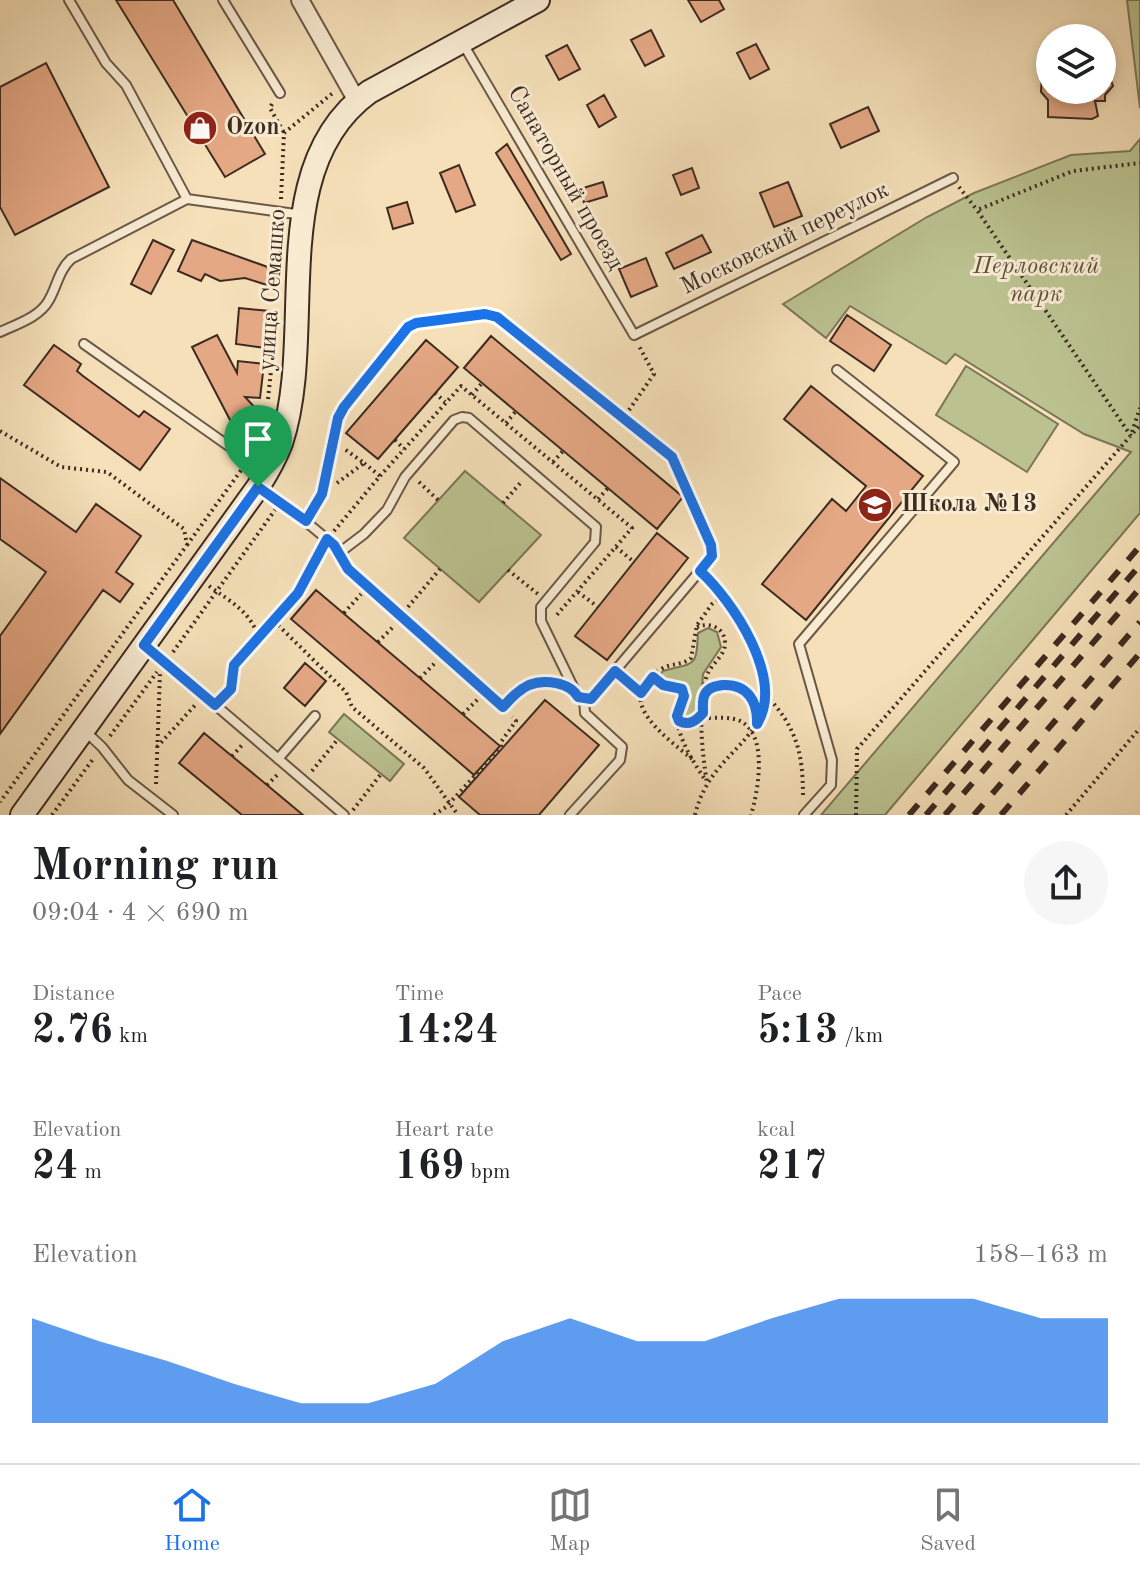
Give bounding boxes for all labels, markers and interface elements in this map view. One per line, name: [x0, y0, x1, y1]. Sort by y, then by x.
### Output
map controls: [1036, 24, 1116, 104]
button: layers: [1036, 24, 1116, 104]
street label: Санаторный проезд: [503, 82, 627, 274]
shop icon: Ozon: [181, 109, 219, 147]
place label: Ozon: [226, 116, 280, 140]
street label: Московский переулок: [677, 178, 893, 300]
street label: улица Семашко: [255, 208, 291, 372]
park label: Перловский парк: [972, 255, 1099, 307]
pin: [224, 405, 292, 487]
icon: arrive: [236, 417, 280, 461]
school or university icon: Школа №13: [856, 486, 894, 524]
place label: Школа №13: [901, 493, 1037, 517]
button: share: [1024, 841, 1108, 925]
text: Morning run: [32, 845, 279, 889]
text: 09:04 · 4 × 690 m: [32, 900, 249, 926]
text: Distance: [32, 983, 115, 1005]
text: Time: [395, 983, 444, 1005]
text: Pace: [757, 983, 802, 1005]
text: 2.76: [32, 1012, 113, 1052]
text: 14:24: [395, 1012, 499, 1052]
text: 5:13: [757, 1012, 838, 1052]
text: km: [113, 1025, 148, 1047]
text: /km: [838, 1025, 883, 1047]
text: Elevation: [32, 1119, 122, 1141]
text: Heart rate: [395, 1119, 494, 1141]
text: kcal: [757, 1119, 795, 1141]
text: 24: [32, 1148, 78, 1188]
text: 169: [395, 1148, 464, 1188]
text: 217: [757, 1148, 827, 1188]
text: m: [78, 1161, 102, 1183]
text: bpm: [464, 1161, 511, 1183]
text: Elevation: [32, 1242, 138, 1268]
text: 158–163 m: [973, 1242, 1108, 1268]
tab: Home: [164, 1483, 220, 1558]
tab: Map: [548, 1483, 592, 1558]
tab: Saved: [920, 1483, 976, 1558]

